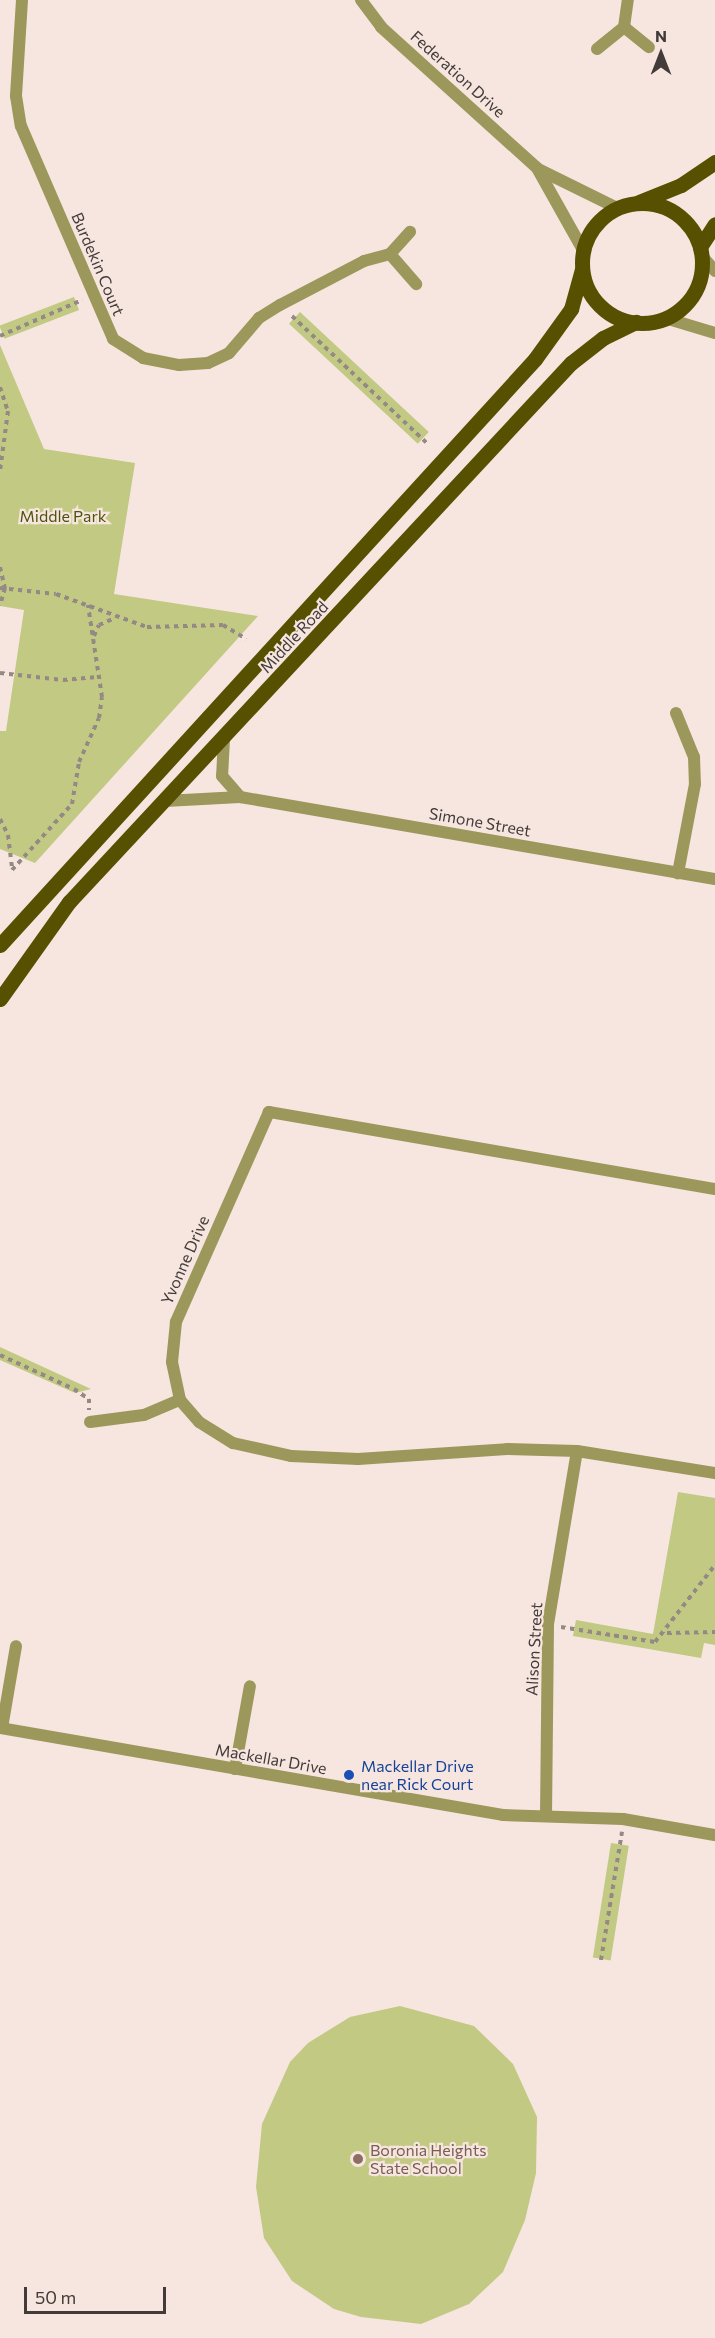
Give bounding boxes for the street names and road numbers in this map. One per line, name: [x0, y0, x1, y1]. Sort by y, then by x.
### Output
street label: Federation Drive: [407, 26, 509, 122]
street label: Burdekin Court: [68, 209, 128, 319]
street label: Middle Road: [256, 597, 332, 677]
street label: Simone Street: [428, 804, 532, 840]
street label: Yvonne Drive: [157, 1212, 213, 1308]
street label: Alison Street: [522, 1602, 546, 1696]
street label: Mackellar Drive: [214, 1740, 328, 1778]

